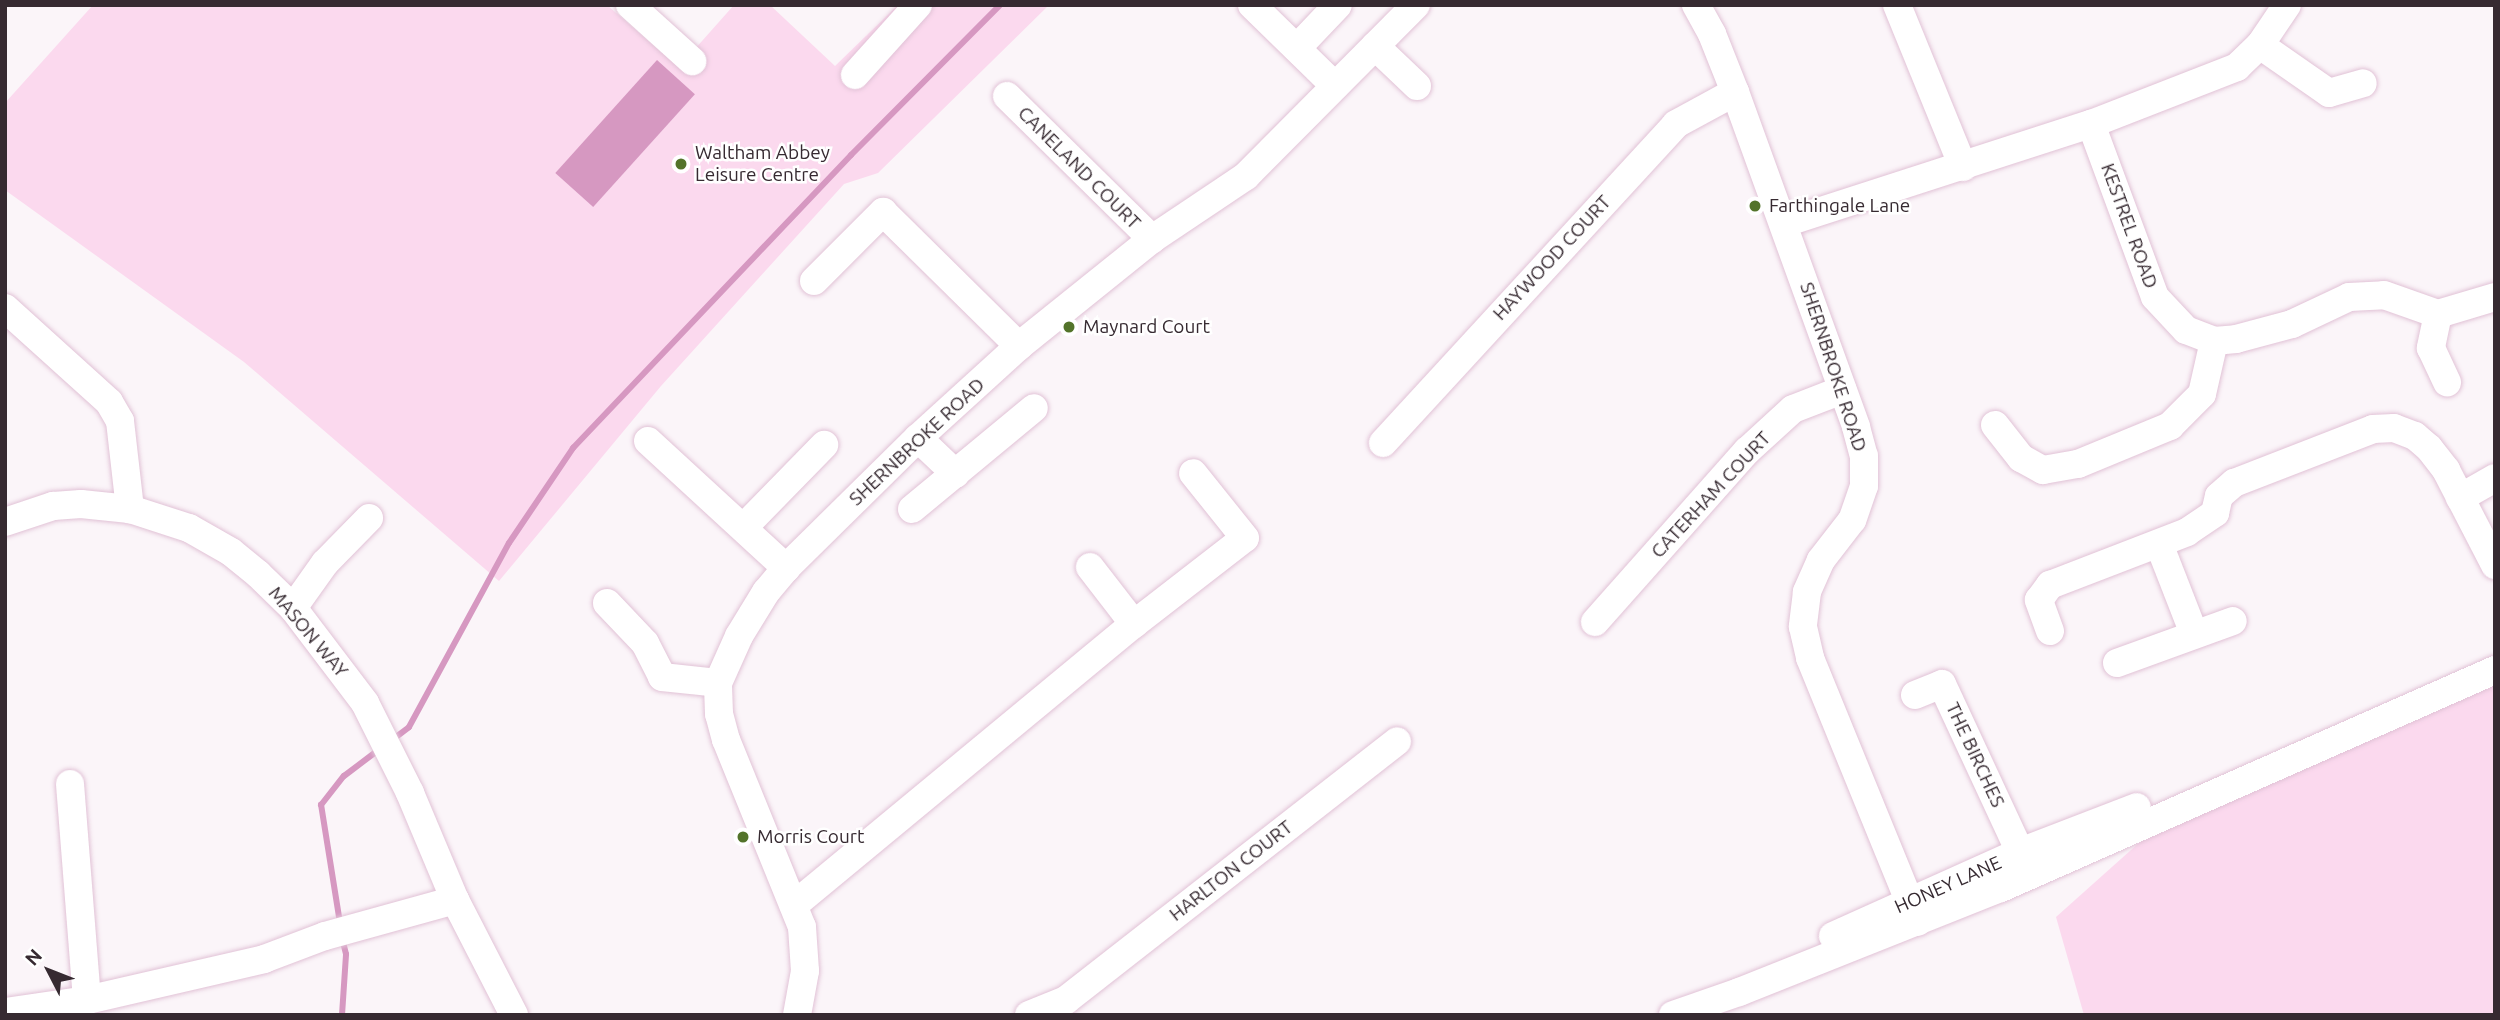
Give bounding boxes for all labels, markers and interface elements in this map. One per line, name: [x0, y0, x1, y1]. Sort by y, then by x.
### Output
street label: CANELAND COURT: [1013, 102, 1145, 234]
place label: Waltham Abbey Leisure Centre: [695, 142, 830, 186]
marker: Waltham Abbey Leisure Centre: [673, 156, 689, 172]
street label: KESTREL ROAD: [2096, 160, 2162, 292]
street label: HAYWOOD COURT: [1488, 191, 1616, 325]
place label: Farthingale Lane: [1769, 195, 1910, 217]
marker: Farthingale Lane: [1747, 198, 1763, 214]
street label: SHERNBROKE ROAD: [1795, 279, 1871, 455]
place label: Maynard Court: [1083, 316, 1210, 338]
marker: Maynard Court: [1061, 319, 1077, 335]
street label: SHERNBROKE ROAD: [845, 373, 989, 511]
street label: CATERHAM COURT: [1647, 427, 1775, 563]
street label: MASON WAY: [264, 582, 352, 682]
street label: THE BIRCHES: [1941, 699, 2009, 811]
street label: HARLTON COURT: [1165, 816, 1297, 926]
place label: Morris Court: [757, 826, 865, 848]
marker: Morris Court: [735, 829, 751, 845]
street label: HONEY LANE: [1891, 851, 2005, 919]
north arrow: [14, 936, 84, 1006]
text: N: [20, 944, 46, 970]

